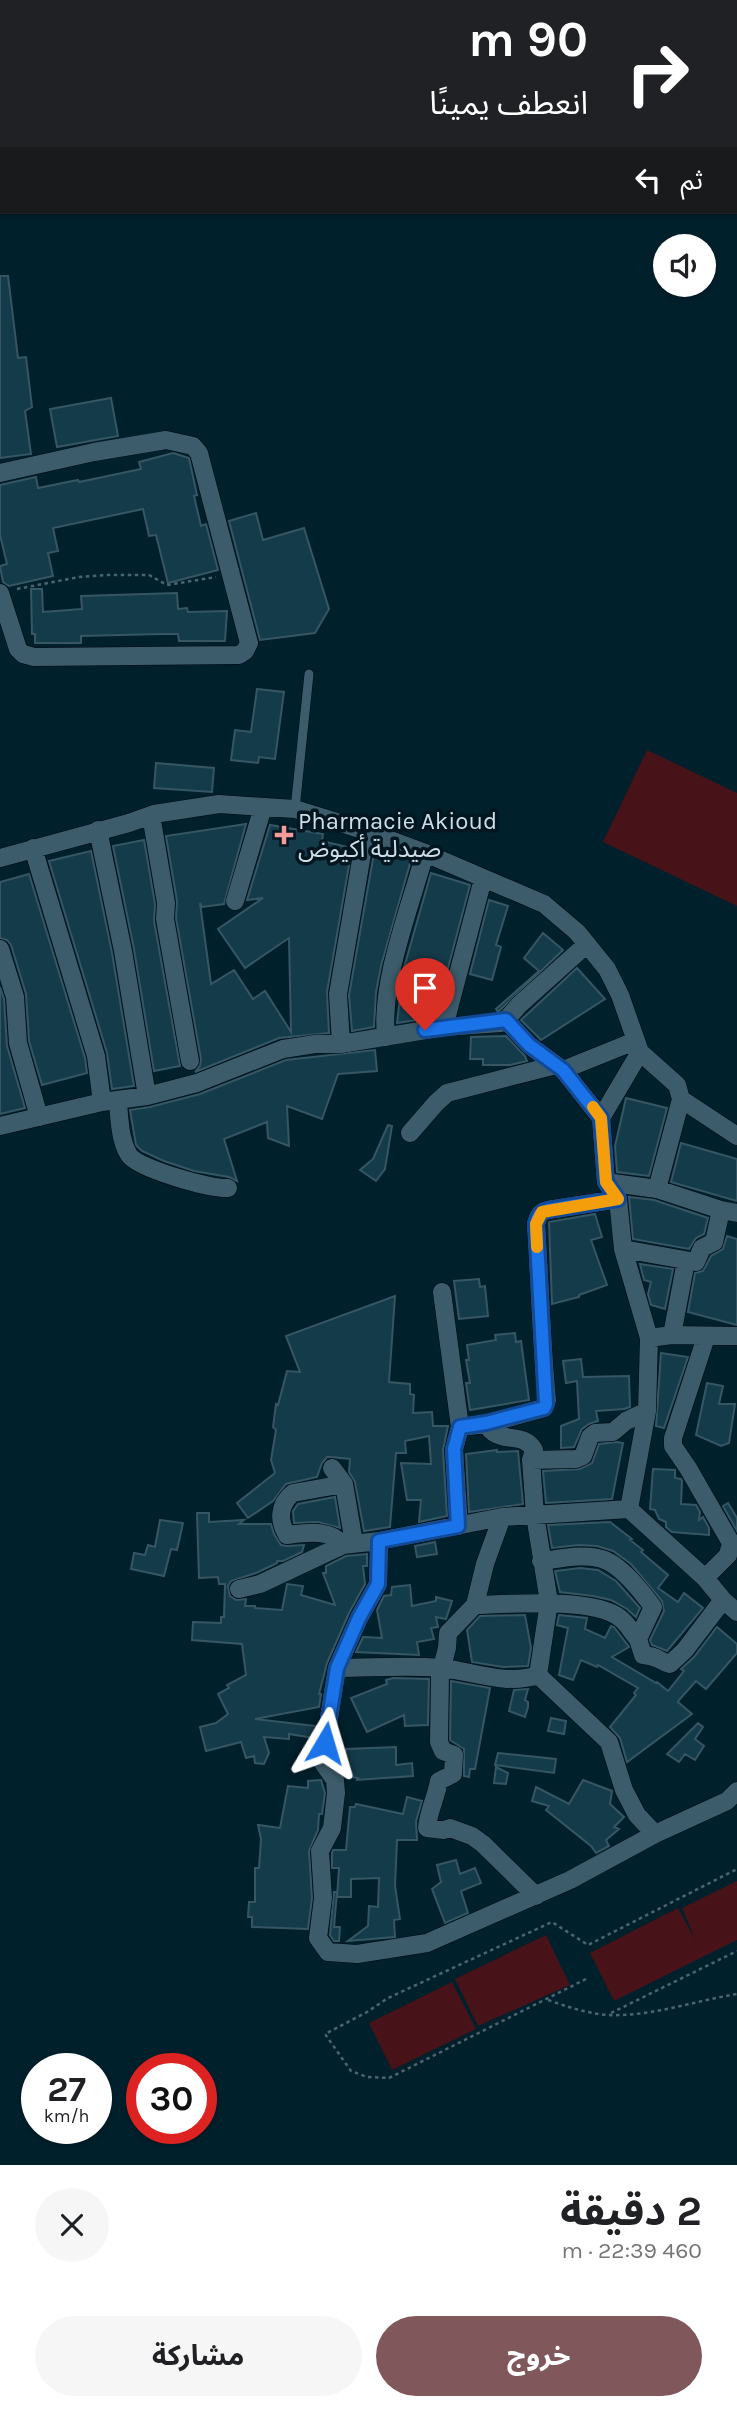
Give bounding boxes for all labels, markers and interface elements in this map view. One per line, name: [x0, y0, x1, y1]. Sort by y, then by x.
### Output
text: 90 m: [468, 11, 588, 68]
icon: right: [612, 28, 703, 119]
text: انعطف يمينًا: [429, 85, 588, 122]
icon: left: [629, 161, 667, 199]
text: ثم: [681, 165, 703, 196]
map controls: [653, 234, 716, 297]
button: sound: [653, 234, 716, 297]
place label: Pharmacie Akioud صيدلية أكيوض: [298, 807, 497, 863]
marker: Pharmacie Akioud صيدلية أكيوض: [276, 827, 292, 843]
pin: [395, 958, 455, 1030]
icon: arrive: [406, 969, 444, 1007]
position arrow: [288, 1706, 362, 1780]
speed limit sign: 30: [126, 2053, 217, 2144]
text: 27: [47, 2069, 86, 2110]
text: km/h: [44, 2105, 89, 2127]
text: 2 دقيقة: [560, 2186, 702, 2236]
button: close: [35, 2188, 109, 2262]
text: 460 m · 22:39: [561, 2237, 702, 2264]
button: مشاركة: [35, 2316, 362, 2396]
button: خروج: [376, 2316, 702, 2396]

